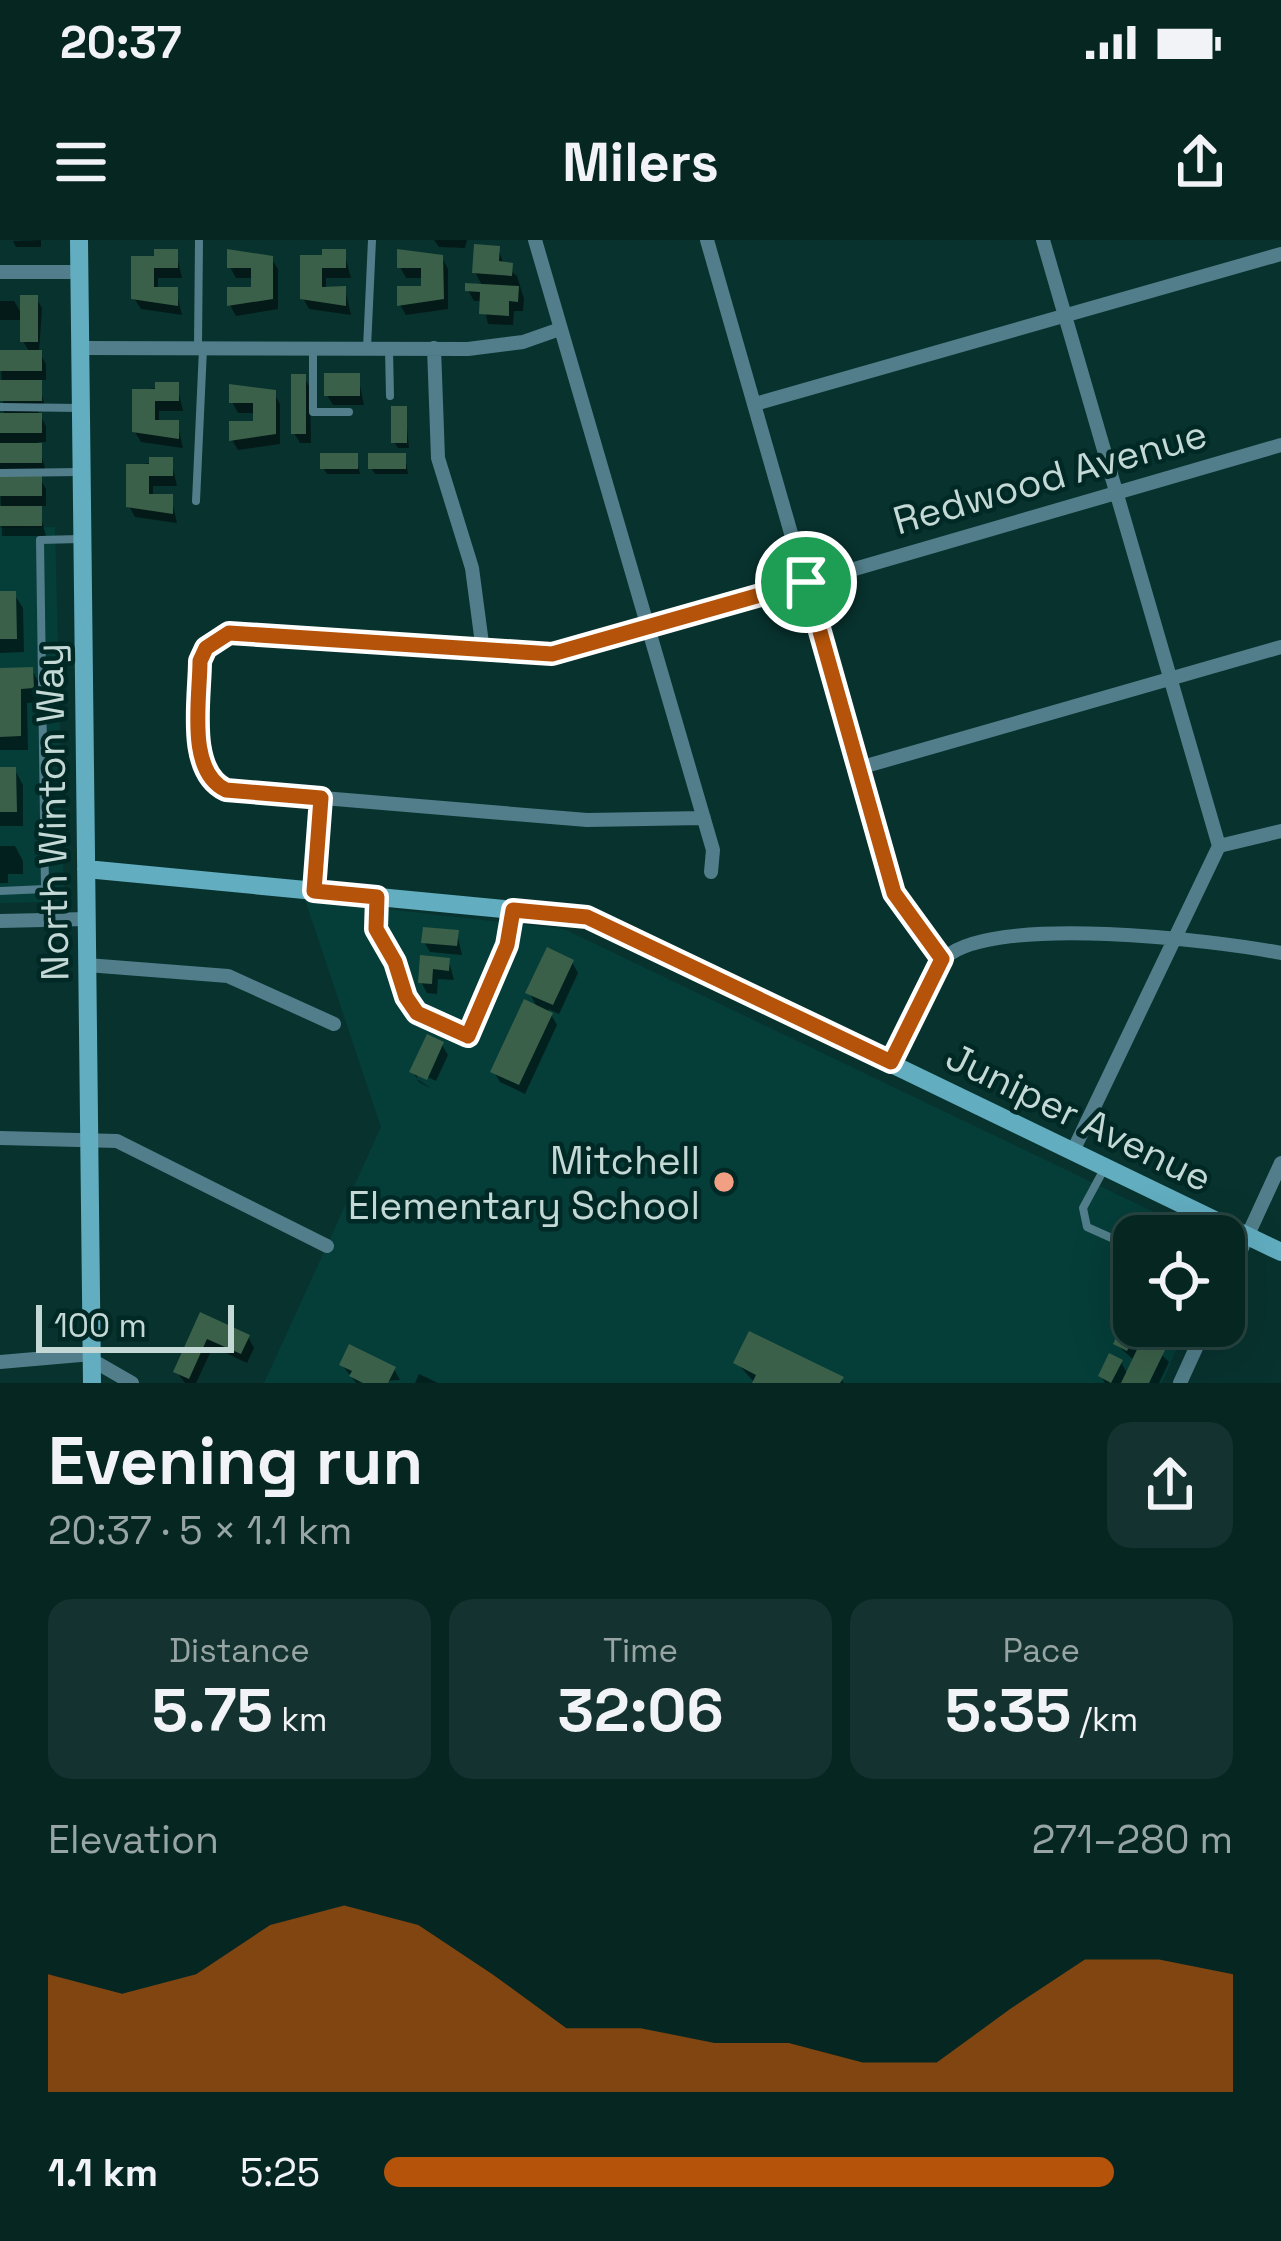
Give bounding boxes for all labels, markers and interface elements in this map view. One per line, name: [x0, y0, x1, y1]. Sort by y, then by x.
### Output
text: 20:37: [60, 14, 182, 71]
text: Milers: [562, 128, 719, 197]
icon: menu: [48, 129, 114, 195]
icon: share: [1167, 129, 1233, 195]
street label: Redwood Avenue: [887, 409, 1213, 545]
pin: [755, 531, 857, 633]
icon: arrive: [773, 549, 839, 615]
street label: North Winton Way: [25, 643, 79, 981]
street label: Juniper Avenue: [938, 1031, 1220, 1203]
place label: Mitchell Elementary School: [348, 1136, 700, 1230]
marker: Mitchell Elementary School: [711, 1169, 737, 1195]
map controls: [1113, 1215, 1245, 1347]
button: locate: [1113, 1215, 1245, 1347]
scale bar: [36, 1299, 234, 1352]
text: 100 m: [54, 1305, 147, 1347]
text: Evening run: [48, 1419, 423, 1503]
button: share: [1107, 1422, 1233, 1548]
text: 20:37 · 5 × 1.1 km: [48, 1506, 352, 1555]
text: Distance: [169, 1630, 310, 1672]
text: Time: [603, 1630, 678, 1672]
text: Pace: [1003, 1630, 1080, 1672]
text: 5.75: [152, 1672, 273, 1749]
text: 32:06: [558, 1672, 723, 1749]
text: 5:35: [945, 1672, 1071, 1749]
text: km: [273, 1699, 327, 1741]
text: /km: [1071, 1699, 1138, 1741]
text: Elevation: [48, 1815, 219, 1864]
text: 271–280 m: [1032, 1815, 1233, 1864]
text: 1.1 km: [48, 2148, 158, 2197]
text: 5:25: [240, 2148, 320, 2197]

